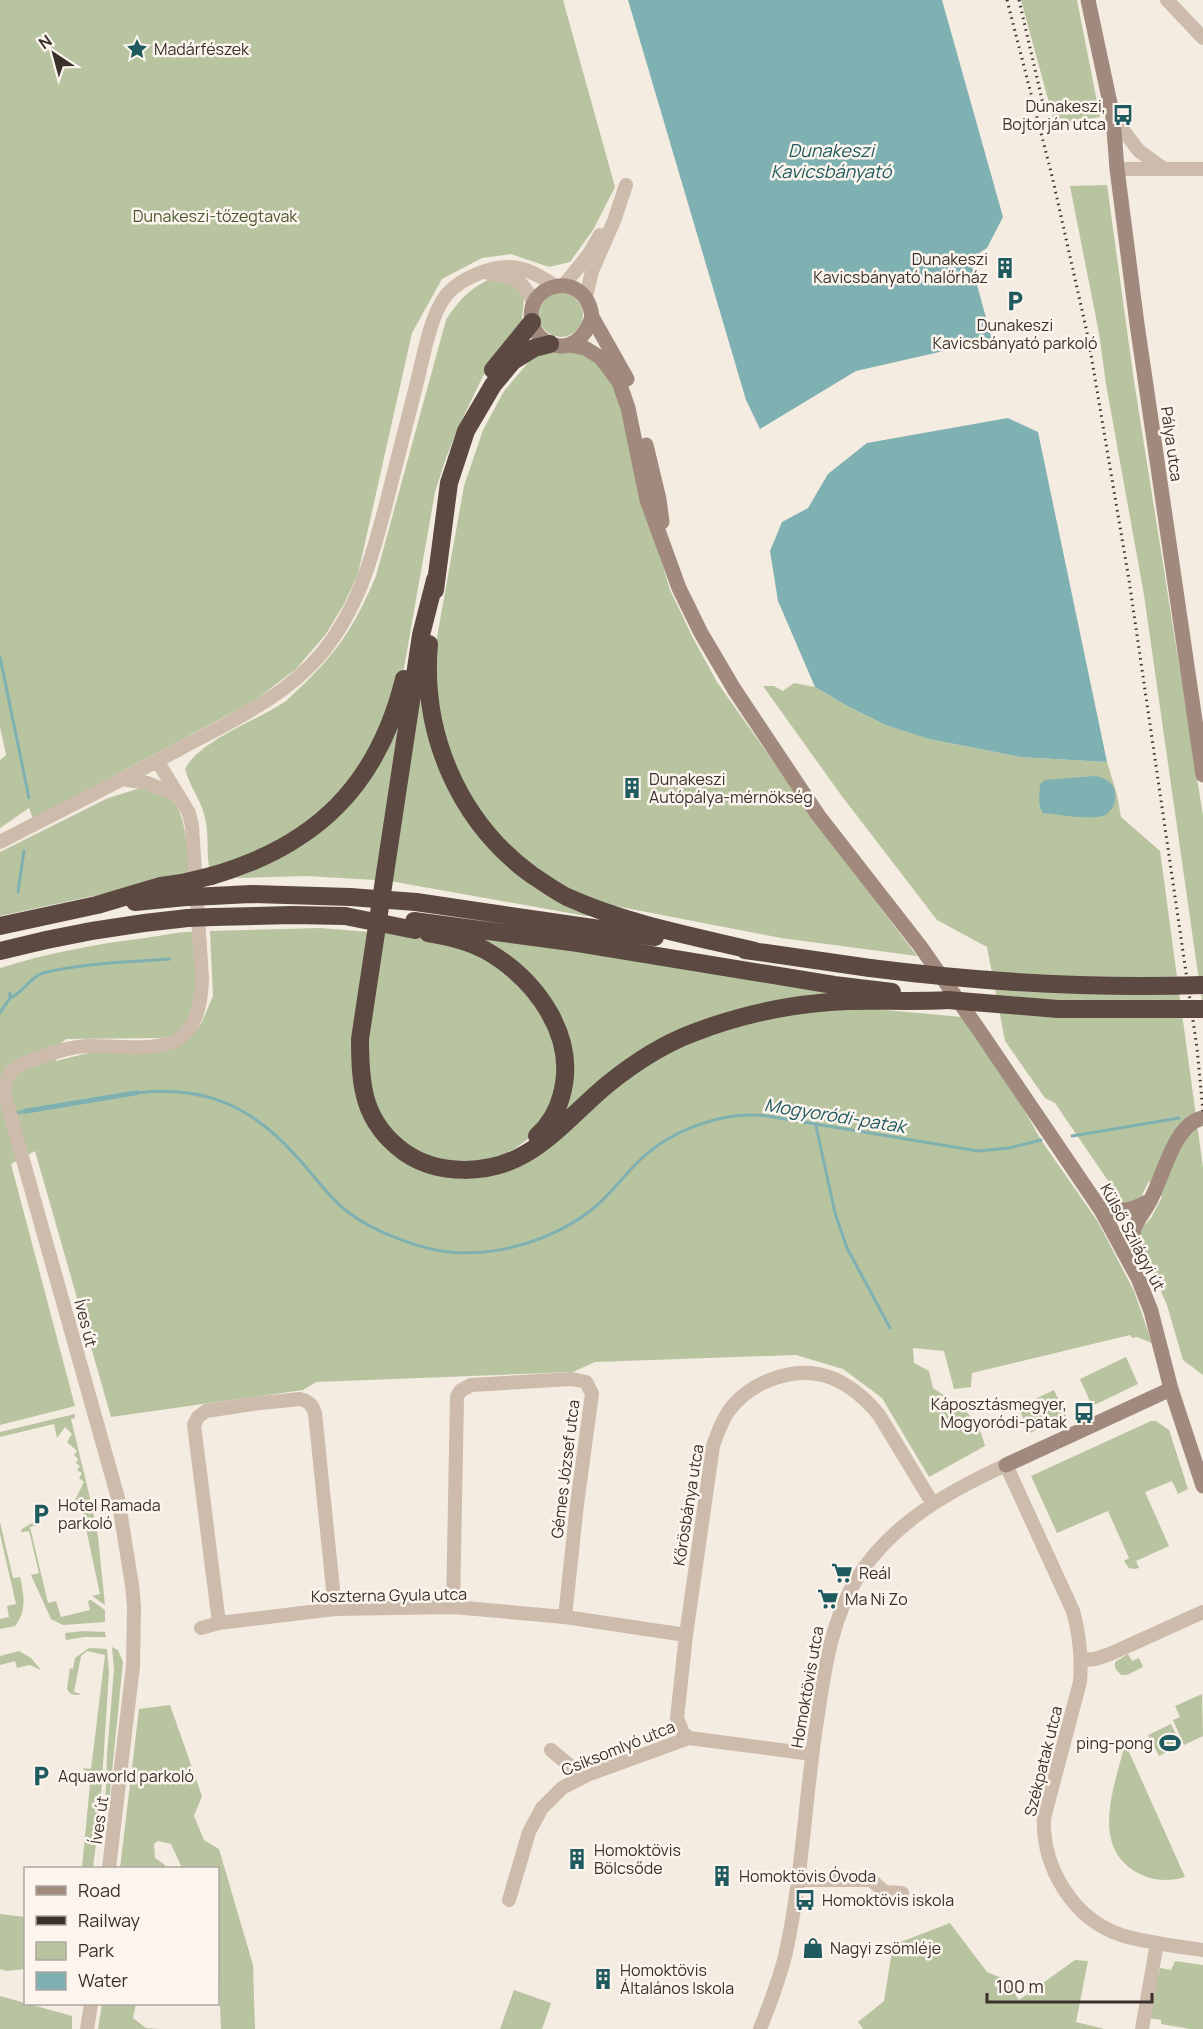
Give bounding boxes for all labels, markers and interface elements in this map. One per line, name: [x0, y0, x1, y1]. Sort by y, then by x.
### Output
north arrow: [24, 24, 84, 84]
text: N: [34, 30, 56, 54]
place icon: Madárfészek: [125, 37, 149, 61]
place label: Madárfészek: [154, 38, 250, 60]
place label: Dunakeszi, Bojtorján utca: [1003, 95, 1106, 135]
bus stop icon: Dunakeszi, Bojtorján utca: [1111, 103, 1135, 127]
water label: Dunakeszi Kavicsbányató: [771, 138, 893, 183]
park label: Dunakeszi-tőzegtavak: [133, 205, 298, 227]
place label: Dunakeszi Kavicsbányató halőrház: [813, 248, 988, 288]
building icon: Dunakeszi Kavicsbányató halőrház: [993, 256, 1017, 280]
parking icon: Dunakeszi Kavicsbányató parkoló: [1003, 289, 1027, 313]
place label: Dunakeszi Kavicsbányató parkoló: [932, 314, 1098, 354]
street label: Pálya utca: [1156, 405, 1188, 483]
place label: Dunakeszi Autópálya-mérnökség: [649, 768, 813, 808]
building icon: Dunakeszi Autópálya-mérnökség: [620, 776, 644, 800]
water label: Mogyoródi-patak: [763, 1092, 910, 1138]
street label: Külső Szilágyi út: [1095, 1179, 1171, 1295]
street label: Íves út: [69, 1297, 103, 1349]
place label: Káposztásmegyer, Mogyoródi-patak: [931, 1393, 1068, 1433]
street label: Gémes József utca: [546, 1398, 584, 1540]
bus stop icon: Káposztásmegyer, Mogyoródi-patak: [1072, 1401, 1096, 1425]
street label: Kőrösbánya utca: [668, 1443, 708, 1567]
place label: Hotel Ramada parkoló: [58, 1494, 161, 1534]
parking icon: Hotel Ramada parkoló: [29, 1502, 53, 1526]
supermarket icon: Reál: [830, 1561, 854, 1585]
place label: Reál: [859, 1562, 891, 1584]
street label: Koszterna Gyula utca: [311, 1583, 467, 1607]
supermarket icon: Ma Ni Zo: [816, 1587, 840, 1611]
place label: Ma Ni Zo: [845, 1588, 908, 1610]
street label: Homoktövis utca: [785, 1624, 829, 1750]
street label: Székpatak utca: [1019, 1703, 1067, 1819]
street label: Csíksomlyó utca: [558, 1715, 678, 1781]
sports icon: ping-pong: [1158, 1731, 1182, 1755]
place label: ping-pong: [1076, 1732, 1153, 1754]
parking icon: Aquaworld parkoló: [29, 1764, 53, 1788]
place label: Aquaworld parkoló: [58, 1765, 194, 1787]
street label: Íves út: [85, 1794, 113, 1846]
place label: Homoktövis Bölcsőde: [594, 1839, 681, 1879]
building icon: Homoktövis Bölcsőde: [565, 1847, 589, 1871]
building icon: Homoktövis Óvoda: [710, 1864, 734, 1888]
place label: Homoktövis Óvoda: [739, 1865, 876, 1887]
legend: [24, 1867, 219, 2005]
text: Road: [78, 1878, 121, 1902]
bus stop icon: Homoktövis iskola: [793, 1888, 817, 1912]
place label: Homoktövis iskola: [822, 1889, 954, 1911]
text: Railway: [78, 1908, 140, 1932]
shop icon: Nagyi zsömléje: [801, 1936, 825, 1960]
place label: Nagyi zsömléje: [830, 1937, 941, 1959]
text: Park: [78, 1938, 115, 1962]
place label: Homoktövis Általános Iskola: [620, 1959, 734, 1999]
scale bar: [987, 1966, 1152, 2004]
building icon: Homoktövis Általános Iskola: [591, 1967, 615, 1991]
text: Water: [78, 1968, 128, 1992]
text: 100 m: [996, 1974, 1044, 1998]

